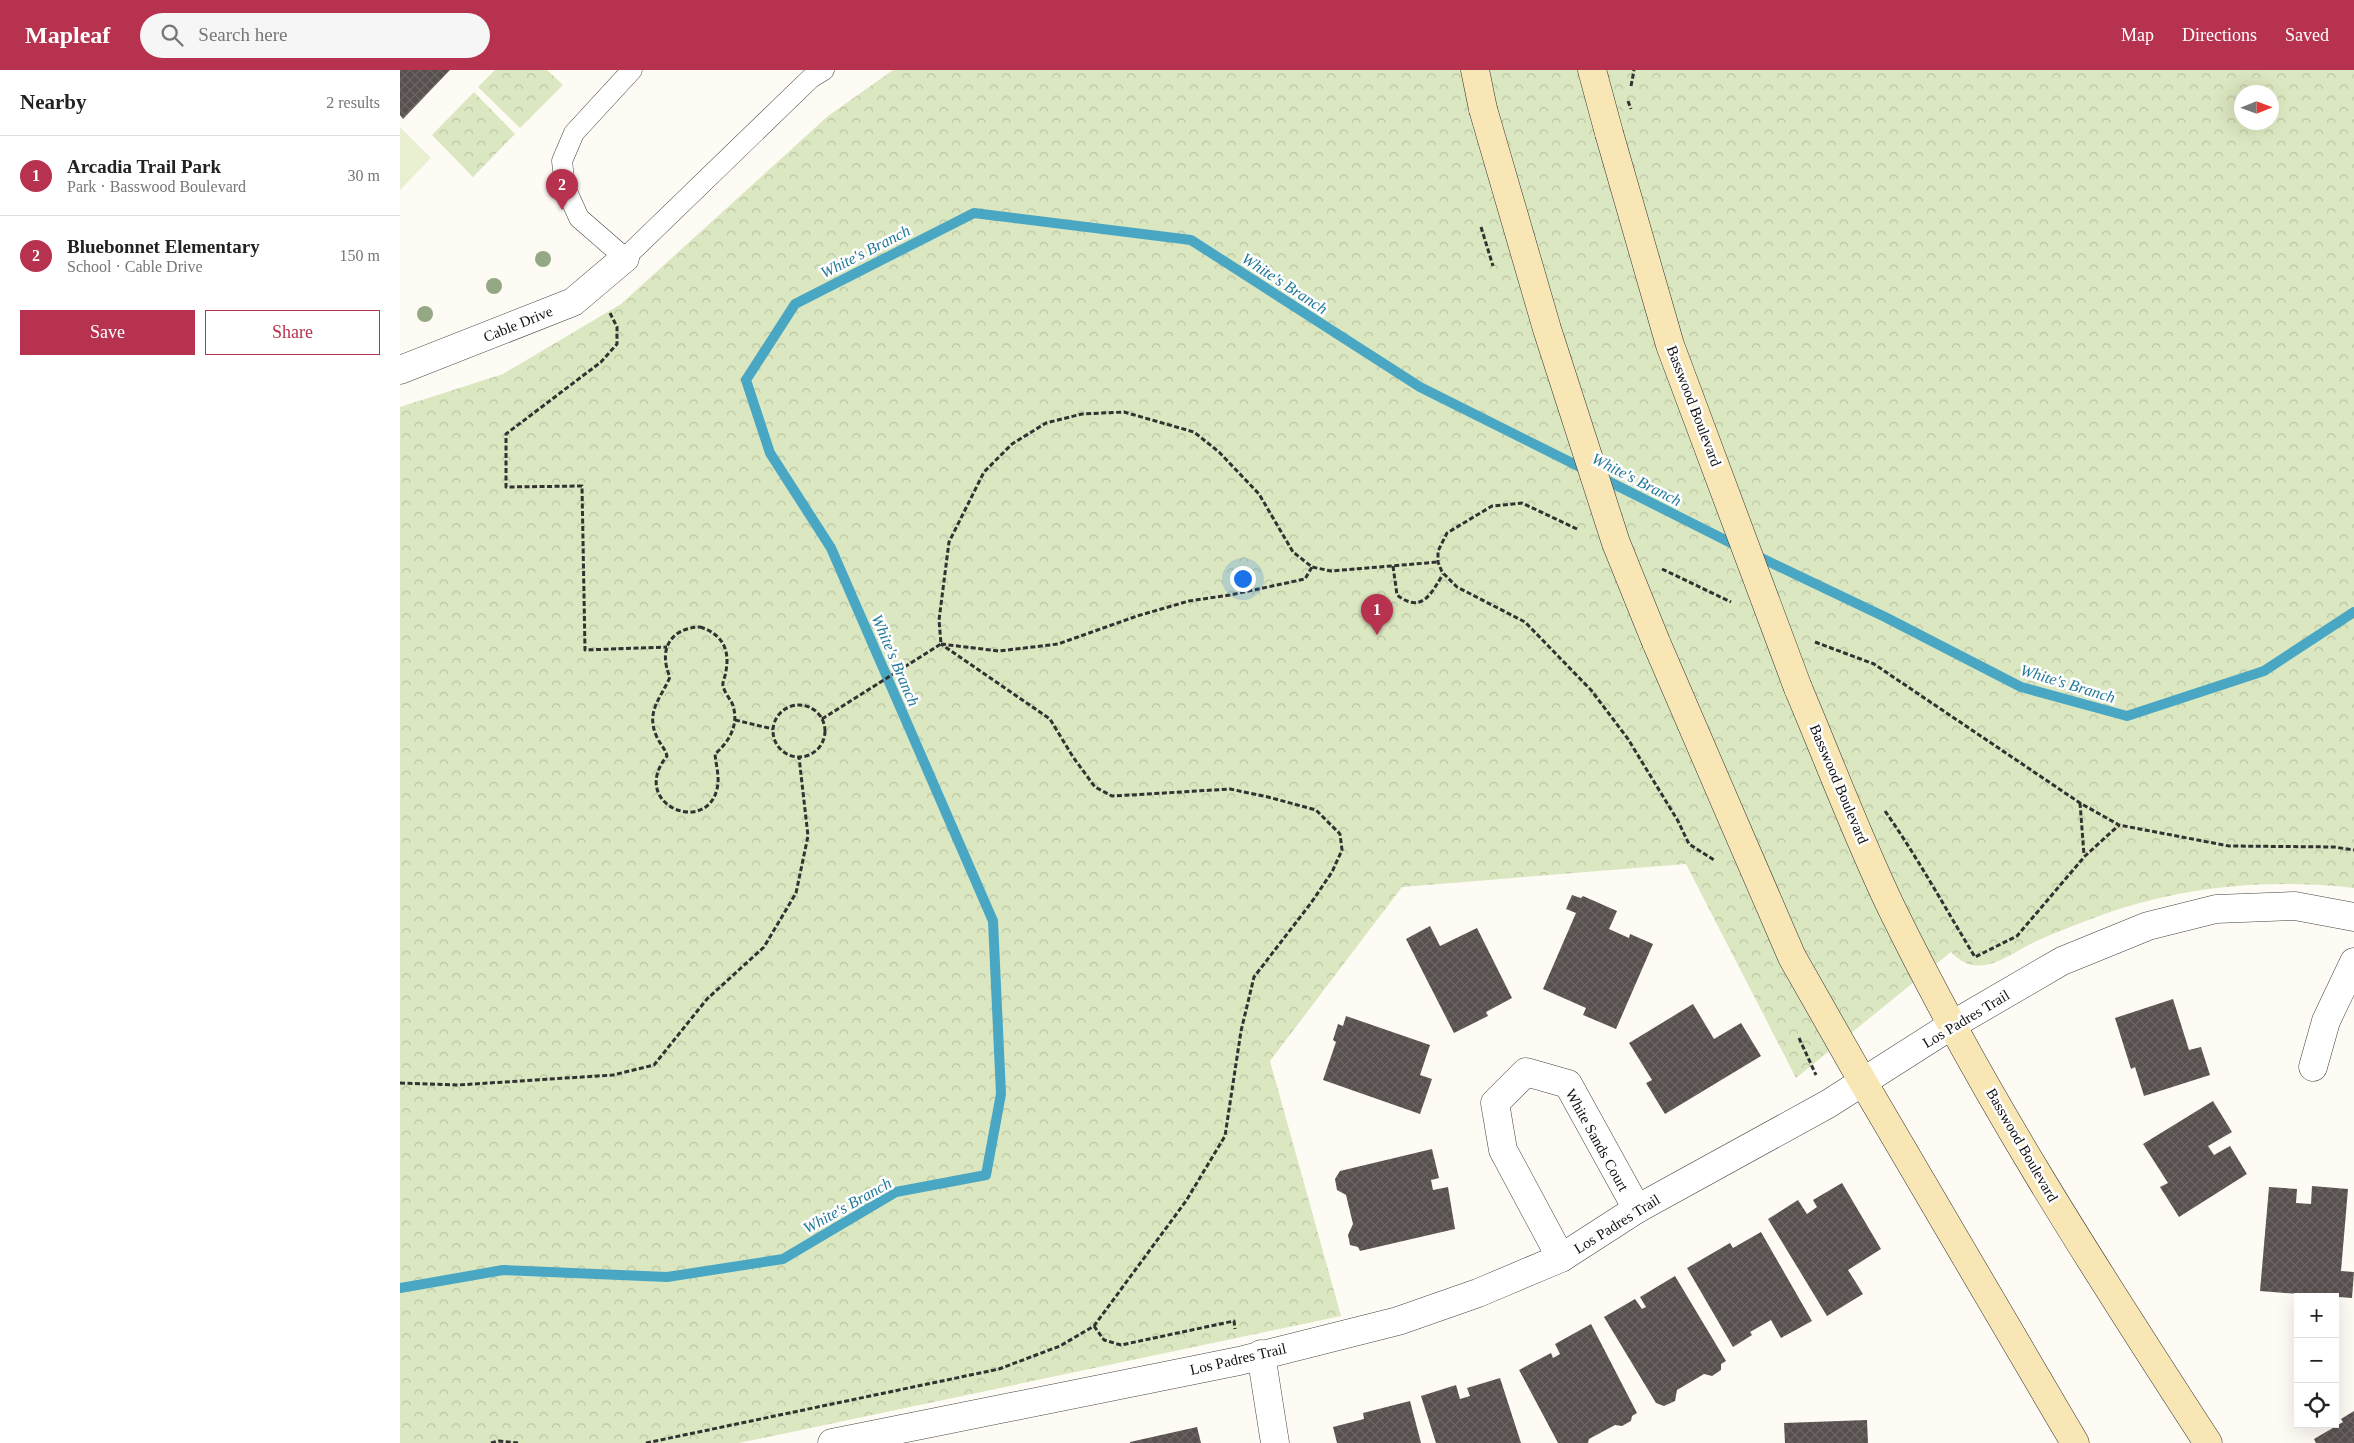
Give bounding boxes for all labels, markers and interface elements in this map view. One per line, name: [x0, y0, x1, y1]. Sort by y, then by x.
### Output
search box: [140, 13, 490, 58]
icon: search: [158, 21, 186, 49]
text: Mapleaf: [25, 22, 110, 48]
text: Search here: [198, 24, 287, 45]
text: Map: [2121, 25, 2154, 45]
text: Directions: [2182, 25, 2257, 45]
text: Saved: [2285, 25, 2329, 45]
north arrow: [2234, 85, 2279, 130]
text: Nearby: [20, 90, 87, 114]
text: 2 results: [326, 94, 380, 111]
text: Arcadia Trail Park: [67, 156, 221, 177]
text: 1: [32, 167, 40, 184]
text: 30 m: [348, 167, 380, 184]
pin: 2: [546, 169, 578, 210]
text: Park · Basswood Boulevard: [67, 178, 246, 195]
water label: White's Branch: [818, 222, 913, 281]
text: Bluebonnet Elementary: [67, 236, 260, 257]
text: 2: [32, 247, 40, 264]
text: 150 m: [340, 247, 380, 264]
water label: White's Branch: [1239, 250, 1330, 317]
text: School · Cable Drive: [67, 258, 203, 275]
street label: Cable Drive: [481, 303, 555, 345]
button: Save: [20, 310, 195, 355]
button: Share: [205, 310, 380, 355]
street label: Basswood Boulevard: [1664, 343, 1725, 469]
water label: White's Branch: [1589, 450, 1684, 509]
your location: [1230, 566, 1256, 592]
pin: 1: [1361, 594, 1393, 635]
water label: White's Branch: [869, 612, 923, 709]
water label: White's Branch: [2018, 661, 2117, 706]
street label: Basswood Boulevard: [1807, 722, 1872, 846]
street label: Los Padres Trail: [1920, 987, 2012, 1051]
street label: White Sands Court: [1562, 1086, 1632, 1195]
street label: Basswood Boulevard: [1983, 1086, 2061, 1205]
water label: White's Branch: [800, 1174, 894, 1237]
street label: Los Padres Trail: [1571, 1191, 1663, 1257]
map controls: [2294, 1293, 2339, 1428]
button: +: [2294, 1293, 2339, 1338]
button: −: [2294, 1338, 2339, 1383]
street label: Los Padres Trail: [1188, 1340, 1288, 1378]
button: locate: [2294, 1383, 2339, 1428]

